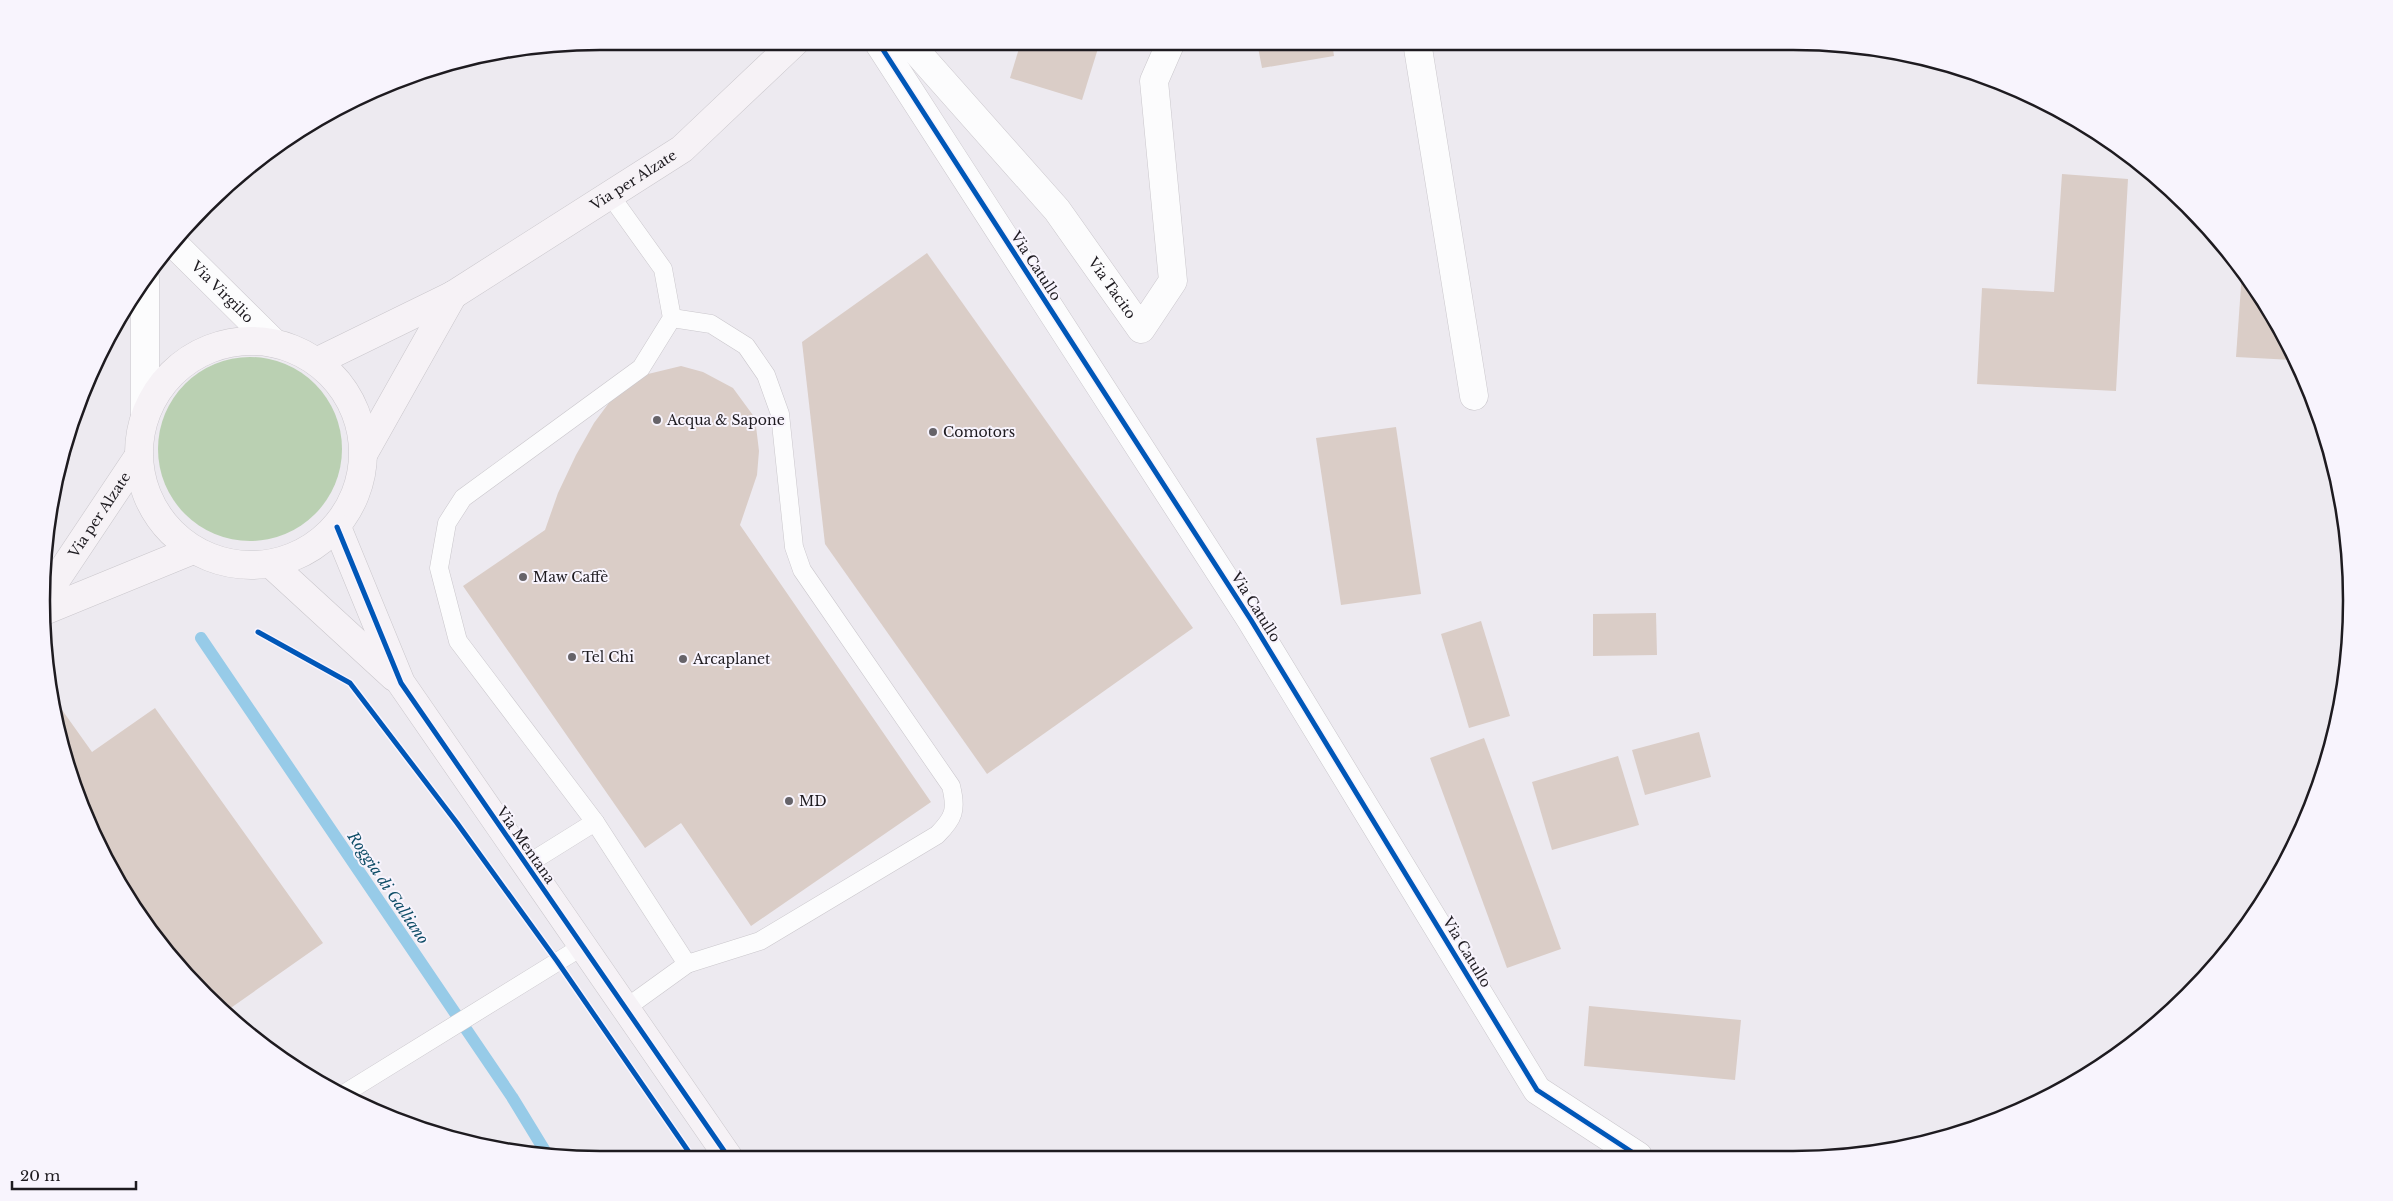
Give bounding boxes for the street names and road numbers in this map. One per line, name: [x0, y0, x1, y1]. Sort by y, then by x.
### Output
street label: Via per Alzate: [586, 146, 680, 215]
street label: Via Catullo: [1006, 227, 1065, 304]
street label: Via Tacito: [1084, 253, 1140, 322]
street label: Via Virgilio: [187, 256, 257, 327]
street label: Via per Alzate: [64, 469, 134, 562]
street label: Via Catullo: [1227, 568, 1285, 645]
street label: Via Mentana: [492, 802, 559, 887]
street label: Via Catullo: [1438, 913, 1495, 991]

